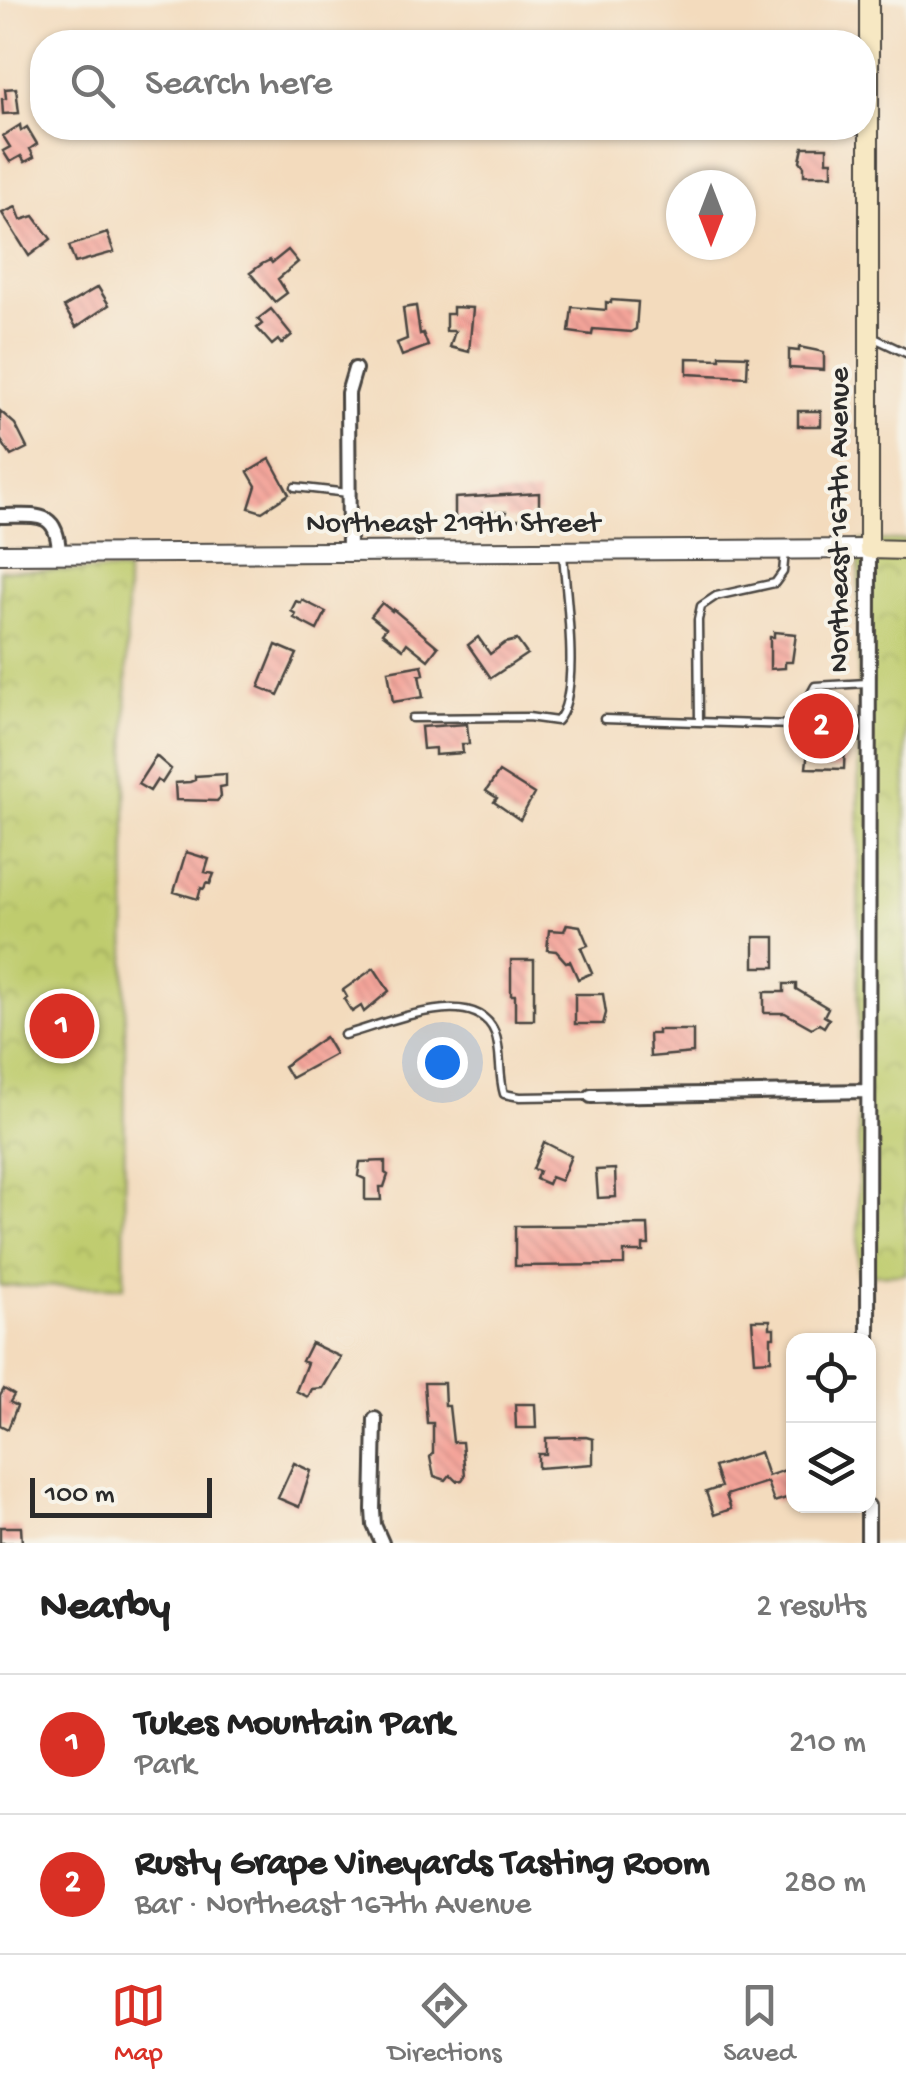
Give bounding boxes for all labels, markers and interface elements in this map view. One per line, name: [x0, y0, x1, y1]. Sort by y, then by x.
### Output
search box: [30, 30, 876, 140]
icon: search: [65, 58, 120, 113]
text: Search here: [145, 63, 332, 107]
north arrow: [666, 170, 756, 260]
street label: Northeast 167th Avenue: [824, 367, 859, 673]
street label: Northeast 219th Street: [306, 508, 603, 543]
pin: 2: [788, 688, 854, 764]
pin: 1: [30, 988, 94, 1064]
your location: [417, 1037, 468, 1088]
map controls: [786, 1333, 876, 1513]
button: locate: [786, 1333, 876, 1423]
button: layers: [786, 1423, 876, 1513]
scale bar: [30, 1473, 212, 1518]
text: 100 m: [45, 1479, 115, 1512]
text: Nearby: [40, 1584, 170, 1633]
text: 2 results: [756, 1589, 866, 1627]
text: Tukes Mountain Park: [135, 1703, 453, 1747]
text: 1: [66, 1725, 79, 1763]
text: 210 m: [789, 1725, 866, 1763]
text: Park: [135, 1747, 196, 1785]
text: Rusty Grape Vineyards Tasting Room: [135, 1843, 710, 1887]
text: 2: [65, 1865, 80, 1903]
text: 280 m: [784, 1865, 866, 1903]
text: Bar · Northeast 167th Avenue: [135, 1887, 531, 1925]
tab: Map: [111, 1978, 166, 2071]
tab: Directions: [388, 1978, 502, 2071]
tab: Saved: [723, 1978, 795, 2071]

